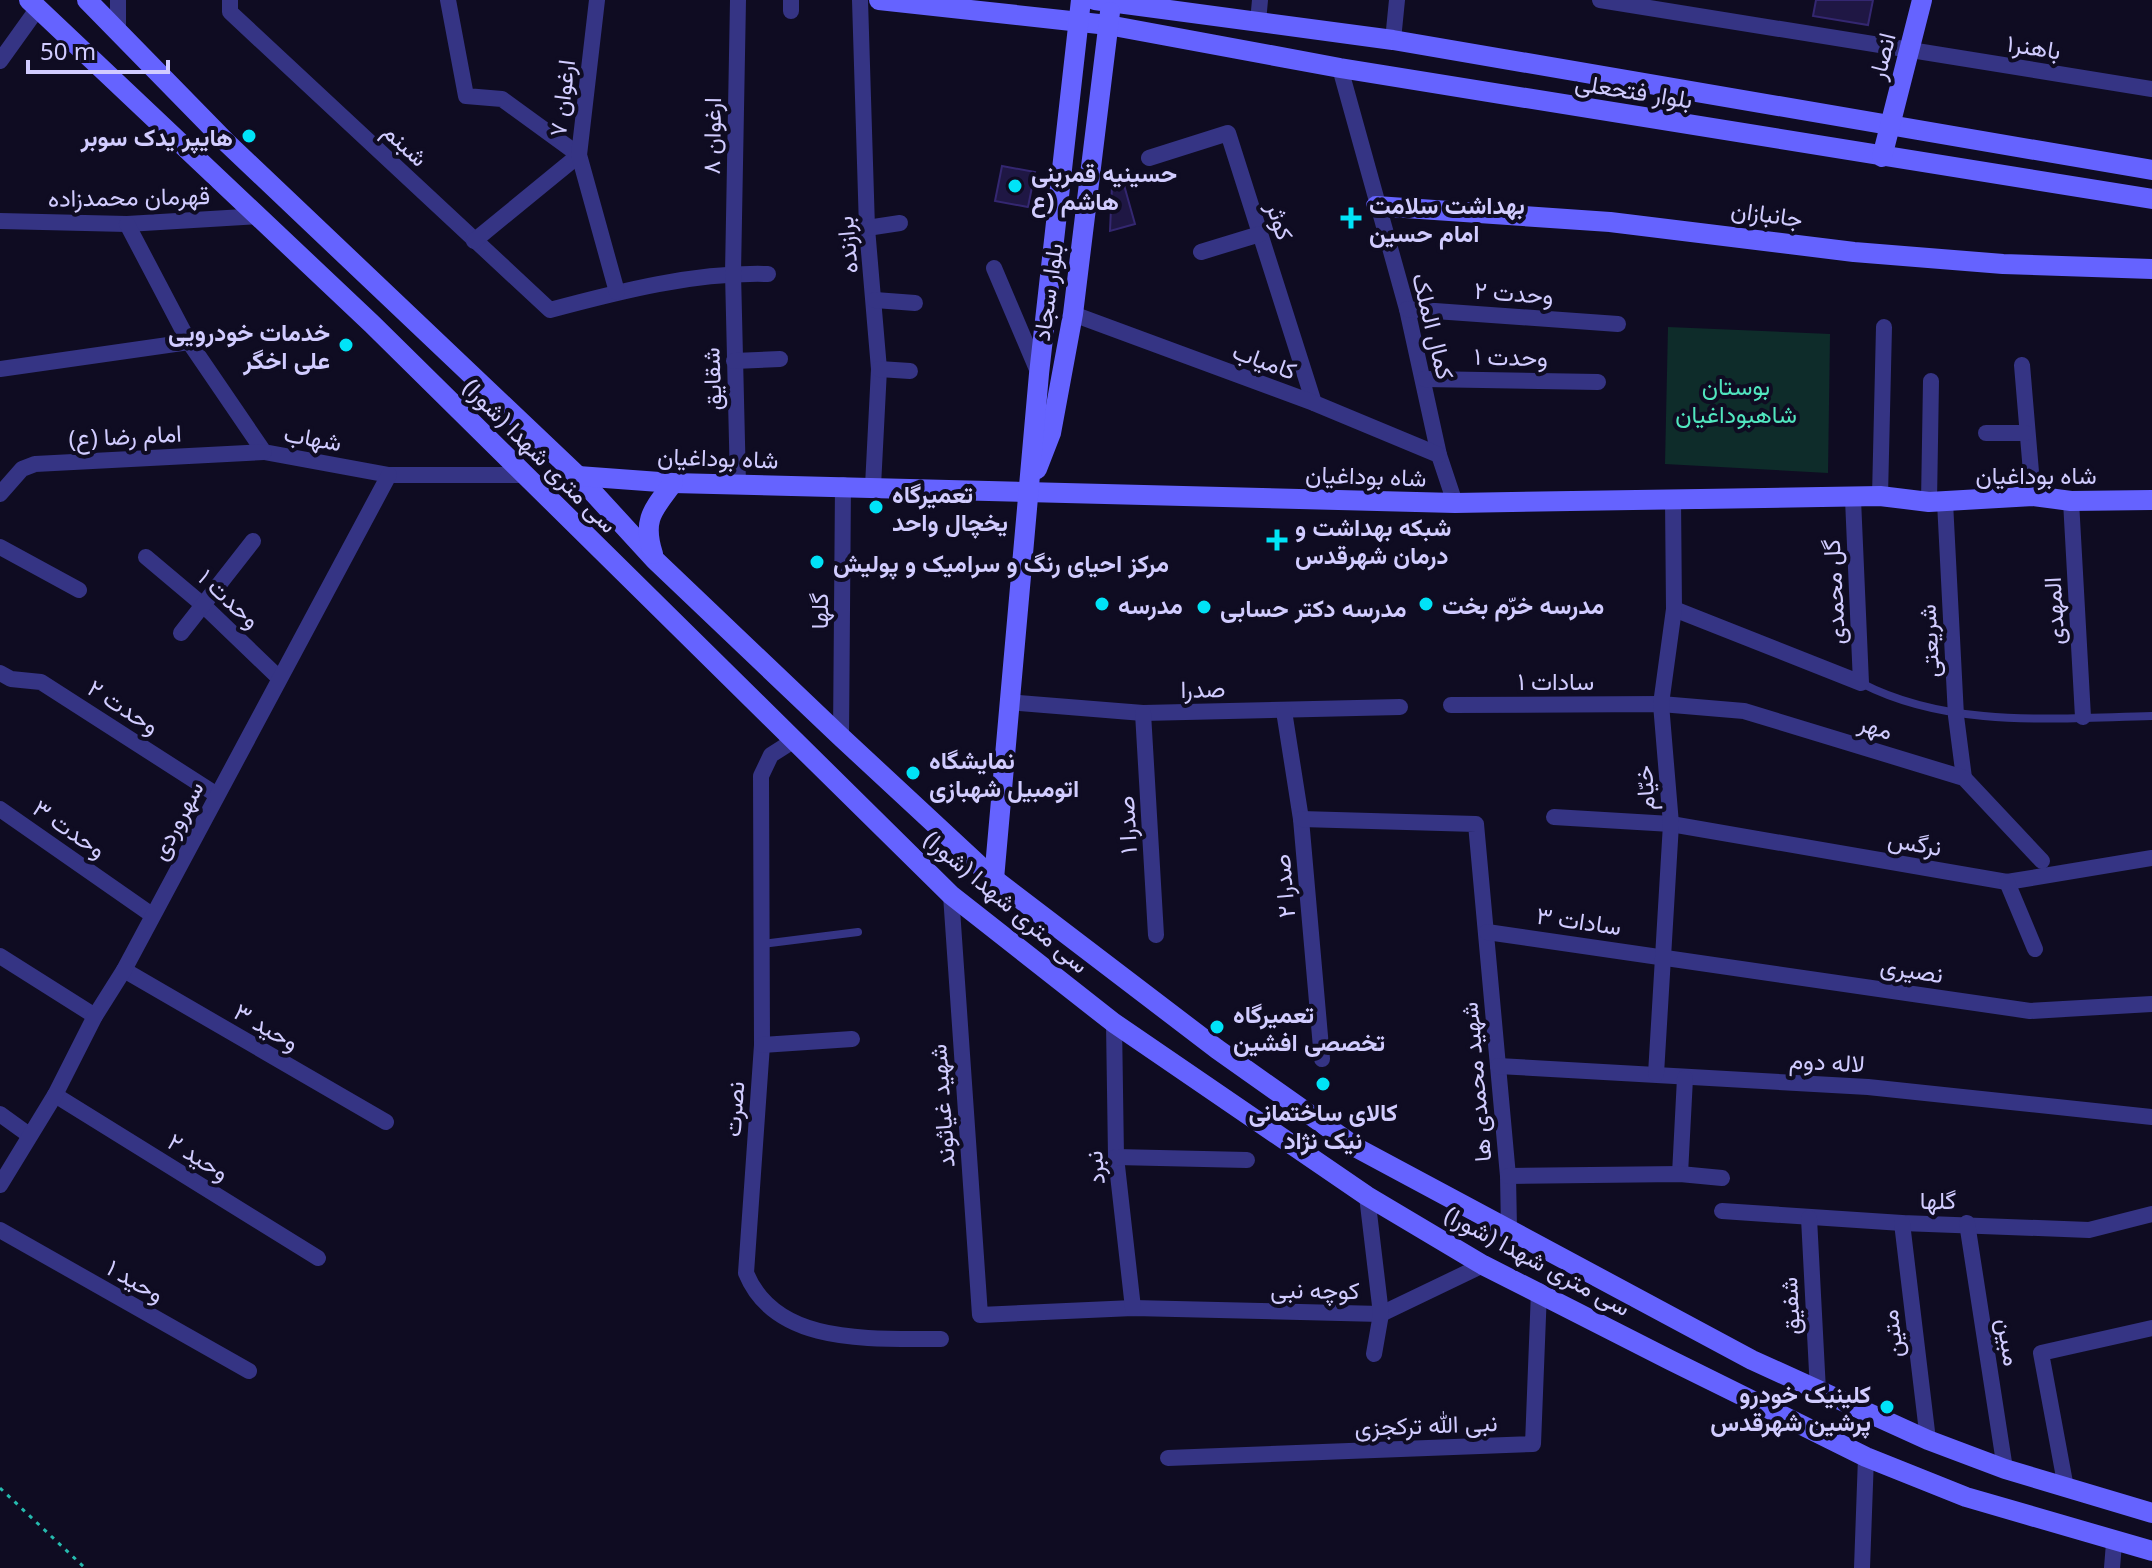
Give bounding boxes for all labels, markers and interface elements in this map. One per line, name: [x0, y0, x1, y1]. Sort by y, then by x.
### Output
scale bar: [28, 24, 168, 74]
street label: باهنر۱: [2005, 25, 2063, 67]
street label: انصار: [1859, 29, 1903, 84]
text: 50 m: [40, 34, 96, 67]
street label: ارغوان ۷: [540, 58, 582, 138]
street label: بلوار فتحعلی: [1573, 64, 1695, 116]
street label: ارغوان ۸: [694, 97, 728, 175]
street label: شبنم: [376, 115, 436, 174]
place label: هایپر یدک سوبر: [80, 120, 233, 154]
marker: هایپر یدک سوبر: [240, 127, 258, 145]
place label: حسینیه قمربنی هاشم (ع: [1031, 156, 1177, 218]
marker: حسینیه قمربنی هاشم (ع: [1006, 177, 1024, 195]
street label: قهرمان محمدزاده: [48, 178, 210, 214]
place label: بهداشت سلامت امام حسین: [1369, 188, 1525, 250]
street label: جانبازان: [1729, 192, 1805, 234]
street label: کوثر: [1259, 197, 1303, 244]
marker: بهداشت سلامت امام حسین: [1340, 207, 1362, 229]
street label: برازنده: [827, 215, 865, 275]
street label: بلوار سجاد: [1024, 241, 1070, 343]
street label: کمال الملک: [1405, 269, 1463, 383]
street label: وحدت ۲: [1473, 273, 1555, 311]
place label: خدمات خودرویی علی اخگر: [168, 315, 330, 376]
street label: کامیاب: [1228, 333, 1302, 387]
marker: خدمات خودرویی علی اخگر: [337, 336, 355, 354]
street label: وحدت ۱: [1474, 339, 1548, 373]
street label: شقایق: [693, 347, 729, 411]
park label: بوستان شاهبوداغیان: [1675, 369, 1797, 430]
street label: سی متری شهدا (شورا): [456, 370, 626, 540]
street label: امام رضا (ع): [68, 416, 183, 455]
street label: شهاب: [281, 416, 345, 458]
street label: شاه بوداغیان: [657, 438, 779, 476]
street label: شاه بوداغیان: [1305, 456, 1427, 494]
street label: شاه بوداغیان: [1975, 458, 2097, 491]
place label: تعمیرگاه یخچال واحد: [892, 477, 1008, 539]
marker: تعمیرگاه یخچال واحد: [867, 498, 885, 516]
place label: شبکه بهداشت و درمان شهرقدس: [1295, 510, 1451, 571]
marker: شبکه بهداشت و درمان شهرقدس: [1266, 529, 1288, 551]
street label: گل محمدی: [1814, 538, 1852, 646]
place label: مرکز احیای رنگ و سرامیک و پولیش: [833, 546, 1169, 580]
marker: مرکز احیای رنگ و سرامیک و پولیش: [808, 553, 826, 571]
street label: وحدت ۱: [192, 561, 268, 635]
street label: المهدی: [2035, 576, 2071, 646]
place label: مدرسه: [1118, 588, 1183, 621]
place label: مدرسه خرّم بخت: [1442, 588, 1604, 622]
place label: مدرسه دکتر حسابی: [1220, 591, 1406, 624]
street label: گلها: [802, 593, 835, 629]
marker: مدرسه: [1093, 595, 1111, 613]
marker: مدرسه خرّم بخت: [1417, 595, 1435, 613]
marker: مدرسه دکتر حسابی: [1195, 598, 1213, 616]
street label: شریعتی: [1910, 603, 1946, 679]
street label: سادات ۱: [1518, 664, 1594, 697]
street label: وحدت ۲: [82, 671, 166, 741]
street label: صدرا: [1180, 671, 1226, 705]
street label: مهر: [1854, 705, 1897, 747]
place label: نمایشگاه اتومبیل شهبازی: [929, 743, 1079, 804]
marker: نمایشگاه اتومبیل شهبازی: [904, 764, 922, 782]
street label: خیّام: [1626, 764, 1663, 812]
street label: سهروردی: [141, 775, 211, 865]
street label: وحدت ۳: [27, 791, 113, 865]
street label: صدرا ۱: [1108, 795, 1144, 855]
street label: نرگس: [1885, 821, 1945, 863]
street label: سی متری شهدا (شورا): [917, 822, 1097, 980]
street label: صدرا ۲: [1264, 853, 1302, 919]
street label: سادات ۳: [1534, 898, 1624, 942]
street label: نصیری: [1878, 948, 1946, 990]
street label: وحید ۳: [228, 994, 306, 1058]
place label: تعمیرگاه تخصصی افشین: [1233, 997, 1385, 1058]
street label: شهید محمدی ها: [1452, 1001, 1498, 1163]
marker: تعمیرگاه تخصصی افشین: [1208, 1018, 1226, 1036]
street label: شهید غیاثوند: [920, 1043, 962, 1169]
street label: لاله دوم: [1788, 1043, 1866, 1080]
marker: کالای ساختمانی نیک نژاد: [1314, 1075, 1332, 1093]
street label: نصرت: [715, 1080, 751, 1138]
place label: کالای ساختمانی نیک نژاد: [1248, 1095, 1398, 1156]
street label: وحید ۲: [162, 1124, 236, 1188]
street label: نبرد: [1076, 1150, 1112, 1186]
street label: گلها: [1920, 1183, 1956, 1216]
street label: سی متری شهدا (شورا): [1439, 1197, 1637, 1323]
street label: وحید ۱: [101, 1250, 171, 1310]
street label: کوچه نبی: [1270, 1272, 1360, 1307]
street label: شفیق: [1771, 1276, 1807, 1336]
street label: متین: [1872, 1308, 1910, 1360]
street label: مبین: [1990, 1316, 2030, 1368]
place label: کلینیک خودرو پرشین شهرقدس: [1710, 1377, 1871, 1439]
marker: کلینیک خودرو پرشین شهرقدس: [1878, 1398, 1896, 1416]
street label: نبی الله ترکجزی: [1354, 1405, 1498, 1443]

